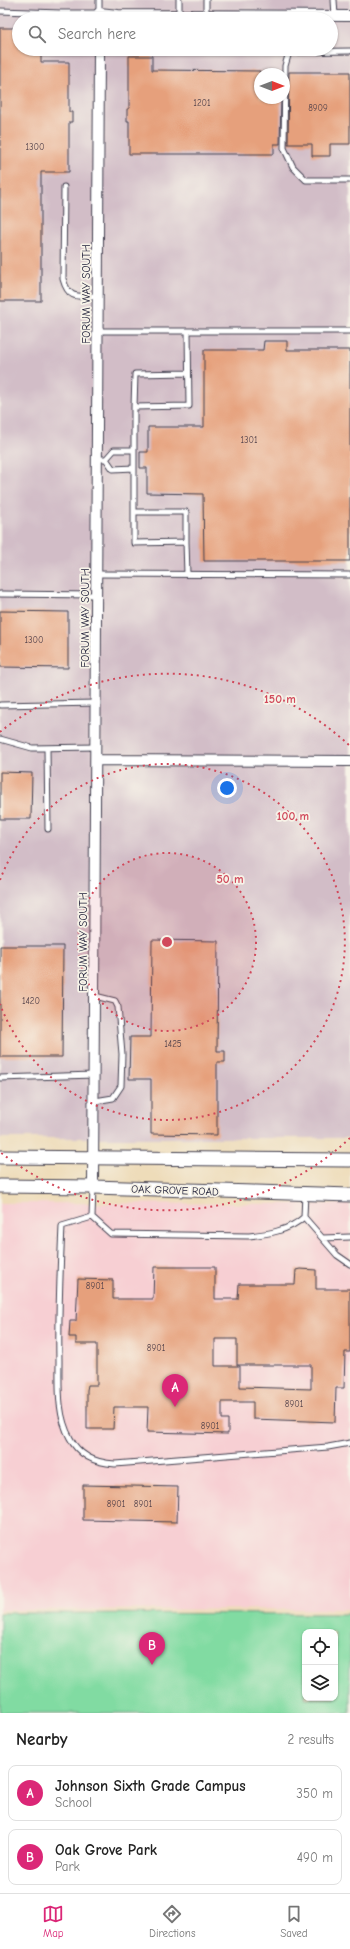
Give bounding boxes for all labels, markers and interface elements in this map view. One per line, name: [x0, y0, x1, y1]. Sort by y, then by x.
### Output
search box: [12, 12, 338, 56]
icon: search: [26, 23, 48, 45]
text: Search here: [58, 25, 136, 43]
north arrow: [254, 68, 290, 104]
house number: 1201: [193, 98, 211, 108]
house number: 8909: [308, 103, 328, 113]
house number: 1300: [25, 142, 45, 152]
street label: FORUM WAY SOUTH: [80, 244, 93, 344]
house number: 1301: [240, 435, 258, 445]
street label: FORUM WAY SOUTH: [79, 568, 92, 668]
house number: 1300: [24, 635, 44, 645]
text: 150 m: [264, 692, 296, 706]
your location: [217, 778, 237, 798]
text: 100 m: [277, 809, 309, 823]
text: 50 m: [216, 872, 244, 886]
street label: FORUM WAY SOUTH: [77, 892, 90, 992]
centre of rings: [160, 935, 174, 949]
house number: 1420: [22, 996, 40, 1006]
house number: 1425: [164, 1039, 182, 1049]
street label: OAK GROVE ROAD: [131, 1182, 219, 1199]
house number: 8901: [86, 1281, 105, 1291]
house number: 8901: [147, 1343, 166, 1353]
pin: A: [162, 1374, 188, 1407]
house number: 8901: [285, 1399, 304, 1409]
house number: 8901: [201, 1421, 220, 1431]
house number: 8901: [107, 1499, 126, 1509]
house number: 8901: [134, 1499, 153, 1509]
map controls: [302, 1629, 338, 1701]
button: locate: [302, 1629, 338, 1665]
pin: B: [139, 1632, 165, 1665]
button: layers: [302, 1665, 338, 1701]
text: Nearby: [16, 1730, 67, 1749]
text: 2 results: [287, 1732, 334, 1747]
text: Johnson Sixth Grade Campus: [55, 1777, 246, 1795]
text: A: [26, 1786, 34, 1801]
text: 350 m: [296, 1786, 333, 1801]
text: School: [55, 1795, 92, 1810]
text: Oak Grove Park: [55, 1841, 157, 1859]
text: B: [26, 1850, 34, 1865]
text: 490 m: [297, 1850, 333, 1865]
text: Park: [55, 1859, 80, 1874]
tab: Map: [42, 1903, 64, 1940]
tab: Directions: [149, 1903, 196, 1940]
tab: Saved: [280, 1903, 308, 1940]

